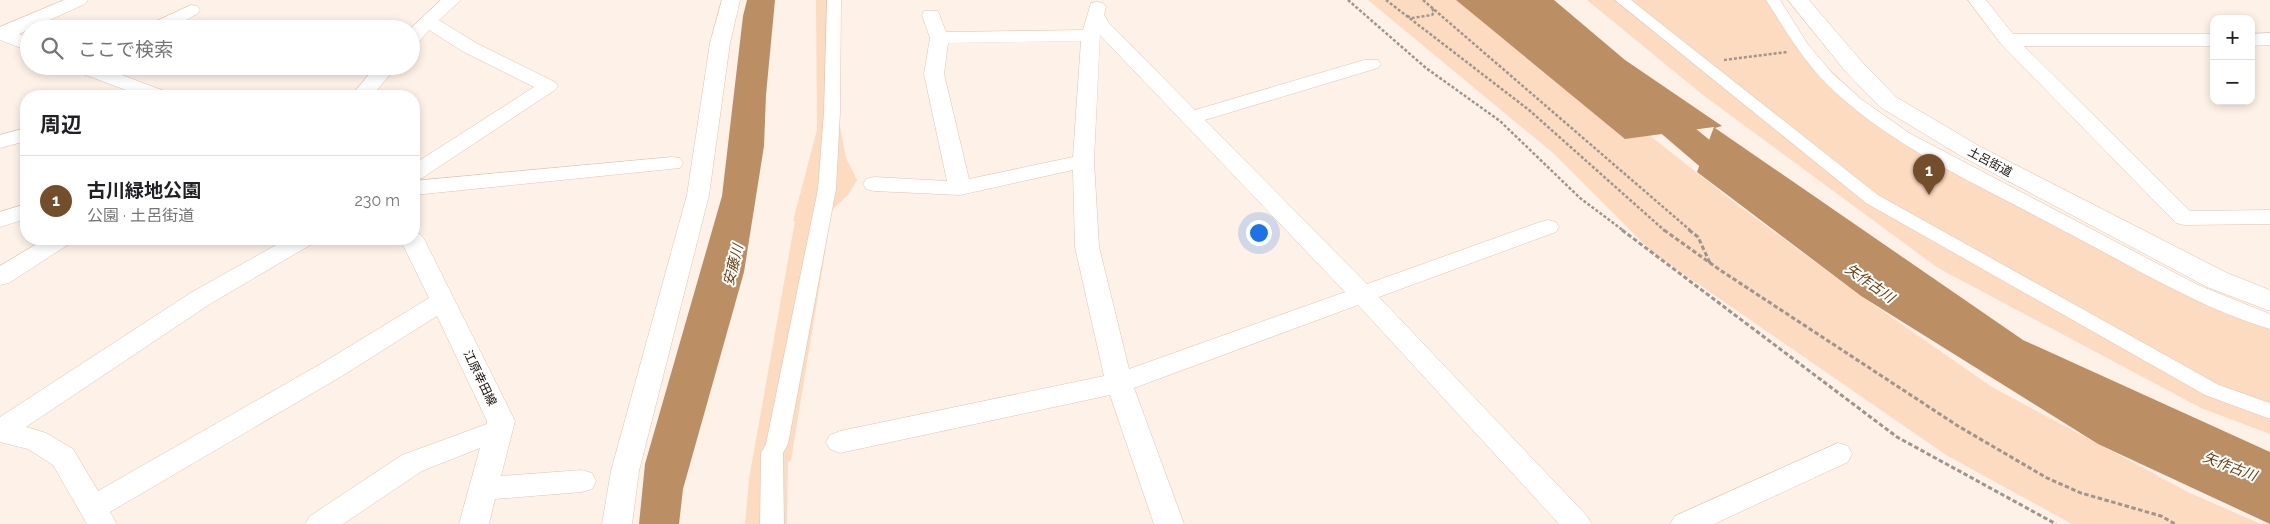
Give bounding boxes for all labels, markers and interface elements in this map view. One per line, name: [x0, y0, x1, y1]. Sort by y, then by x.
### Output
map controls: [2210, 15, 2255, 105]
button: +: [2210, 15, 2255, 60]
search box: [20, 20, 420, 75]
icon: search: [38, 34, 66, 62]
text: ここで検索: [78, 38, 173, 60]
button: −: [2210, 60, 2255, 105]
text: 周辺: [40, 112, 82, 137]
street label: 土呂街道: [1966, 145, 2014, 179]
pin: 1: [1913, 154, 1945, 195]
text: 古川緑地公園: [87, 179, 201, 201]
text: 1: [52, 191, 60, 210]
text: 230 m: [355, 191, 400, 210]
text: 公園 · 土呂街道: [87, 206, 194, 225]
your location: [1246, 220, 1272, 246]
water label: 安藤川: [720, 241, 746, 287]
water label: 矢作古川: [1842, 260, 1899, 307]
street label: 江原幸田線: [461, 348, 499, 408]
water label: 矢作古川: [2201, 448, 2261, 484]

